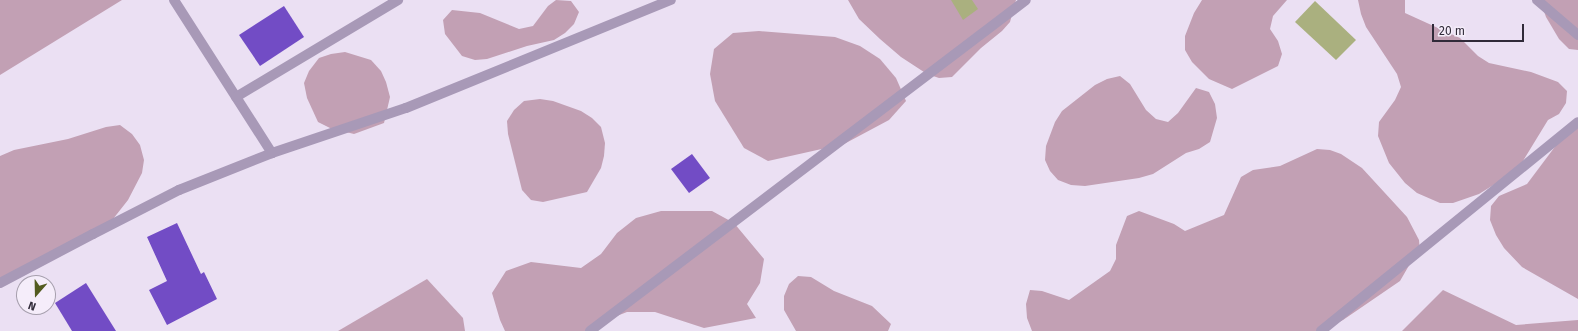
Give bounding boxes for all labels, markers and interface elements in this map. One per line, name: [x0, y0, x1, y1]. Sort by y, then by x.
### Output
scale bar: [1434, 16, 1526, 42]
text: 20 m: [1439, 24, 1465, 38]
north arrow: [16, 275, 56, 315]
text: N: [26, 298, 38, 313]

